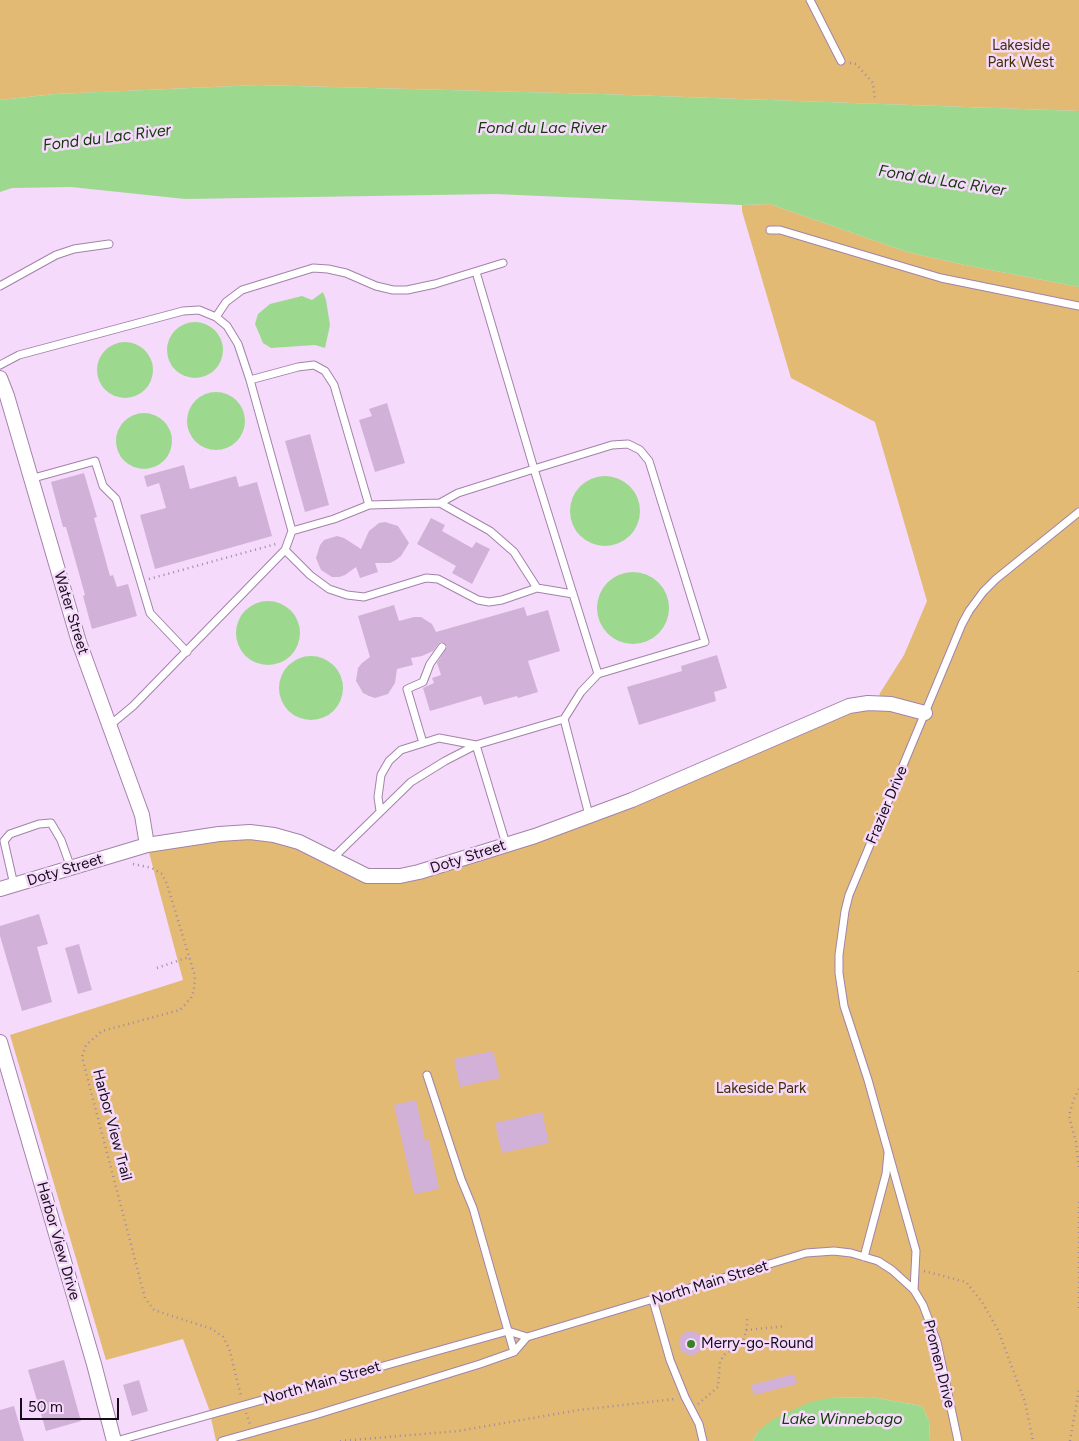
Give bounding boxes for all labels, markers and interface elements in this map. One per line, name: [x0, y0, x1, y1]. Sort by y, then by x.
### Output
park label: Lakeside Park West: [988, 37, 1054, 72]
water label: Fond du Lac River: [478, 118, 606, 138]
water label: Fond du Lac River: [42, 121, 172, 155]
water label: Fond du Lac River: [877, 161, 1007, 201]
street label: Water Street: [50, 569, 92, 657]
street label: Frazier Drive: [862, 763, 912, 847]
street label: Doty Street: [428, 836, 508, 878]
street label: Doty Street: [25, 850, 105, 890]
street label: Harbor View Trail: [88, 1067, 136, 1183]
park label: Lakeside Park: [716, 1080, 806, 1098]
street label: Harbor View Drive: [32, 1180, 84, 1302]
street label: North Main Street: [650, 1257, 770, 1309]
street label: Promen Drive: [919, 1318, 959, 1410]
place label: Merry-go-Round: [701, 1335, 814, 1353]
marker: Merry-go-Round: [685, 1338, 697, 1350]
street label: North Main Street: [261, 1358, 383, 1408]
scale bar: [22, 1388, 121, 1420]
text: 50 m: [28, 1398, 63, 1416]
water label: Lake Winnebago: [781, 1409, 903, 1429]

